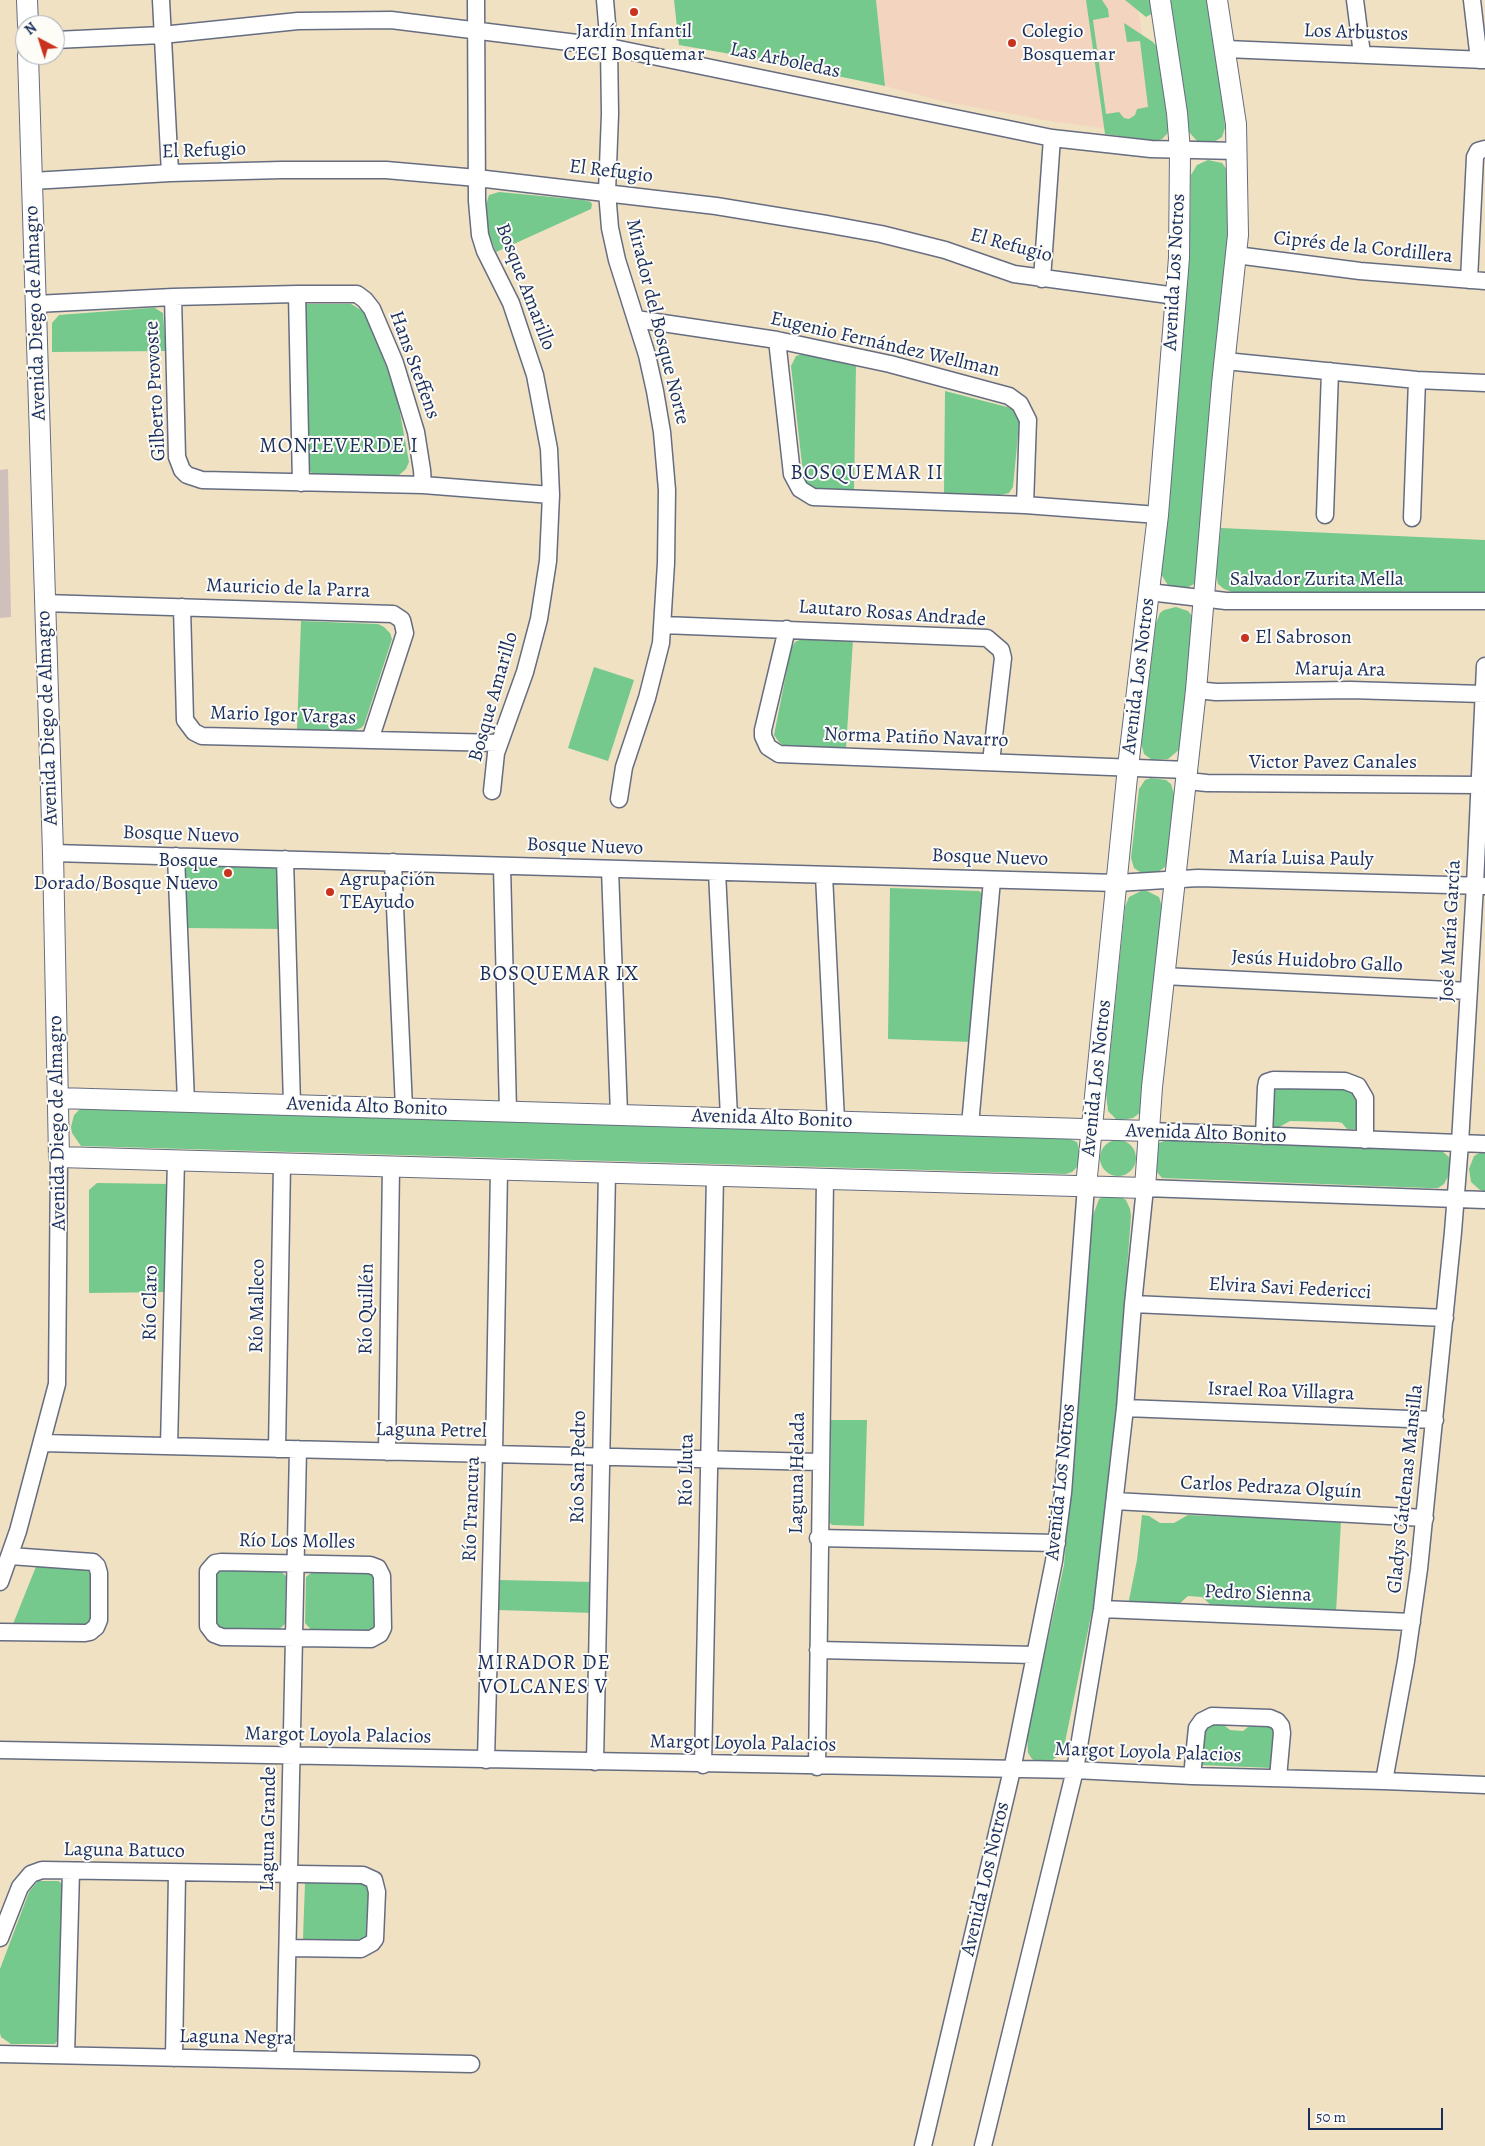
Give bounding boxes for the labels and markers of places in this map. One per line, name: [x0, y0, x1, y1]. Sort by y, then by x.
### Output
marker: Jardín Infantil CECI Bosquemar: [628, 6, 640, 18]
place label: Jardín Infantil CECI Bosquemar: [563, 20, 705, 67]
place label: Colegio Bosquemar: [1022, 20, 1115, 67]
marker: Colegio Bosquemar: [1006, 37, 1018, 49]
place label: El Sabroson: [1255, 626, 1352, 650]
marker: El Sabroson: [1239, 632, 1251, 644]
place label: Bosque Dorado/Bosque Nuevo: [33, 849, 218, 896]
marker: Bosque Dorado/Bosque Nuevo: [222, 867, 234, 879]
place label: Agrupación TEAyudo: [340, 868, 435, 915]
marker: Agrupación TEAyudo: [324, 886, 336, 898]

